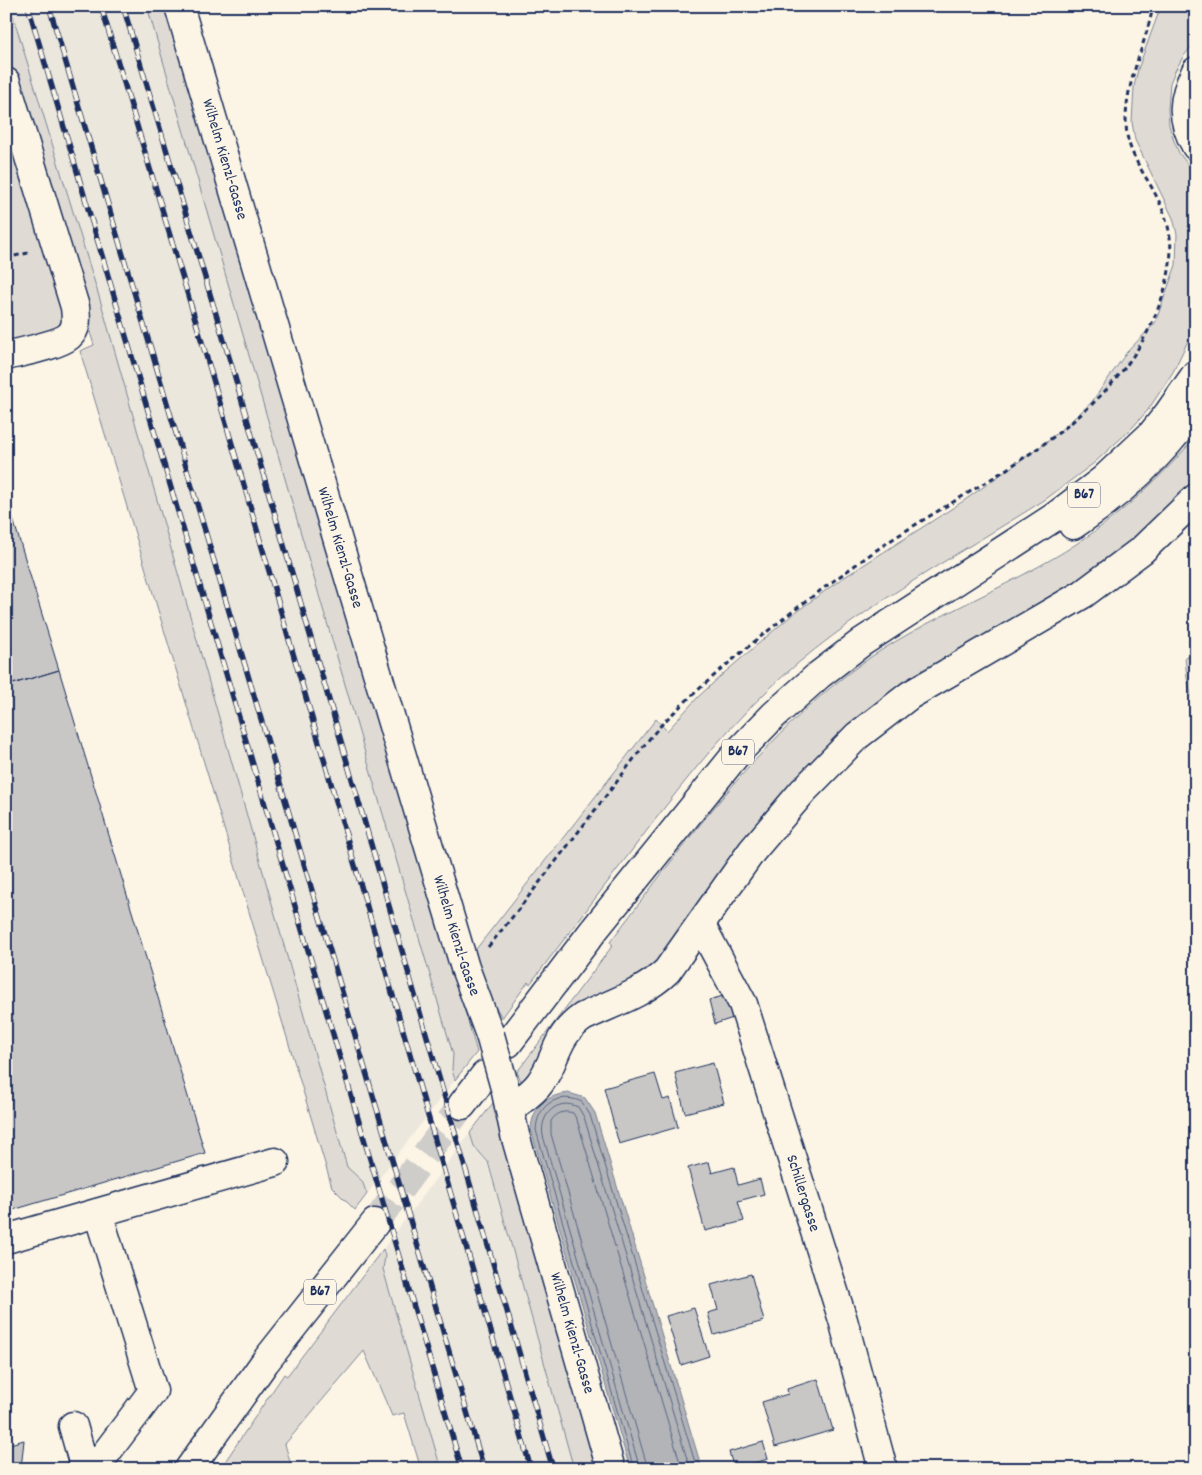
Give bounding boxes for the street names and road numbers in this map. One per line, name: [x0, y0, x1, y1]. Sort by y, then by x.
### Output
street label: Wilhelm Kienzl-Gasse: [196, 96, 253, 223]
road number: B67: [1068, 482, 1100, 508]
street label: Wilhelm Kienzl-Gasse: [311, 484, 369, 611]
road number: B67: [722, 740, 754, 764]
street label: Wilhelm Kienzl-Gasse: [427, 873, 486, 999]
street label: Schillergasse: [780, 1152, 826, 1235]
street label: Wilhelm Kienzl-Gasse: [544, 1270, 600, 1396]
road number: B67: [304, 1280, 336, 1304]

